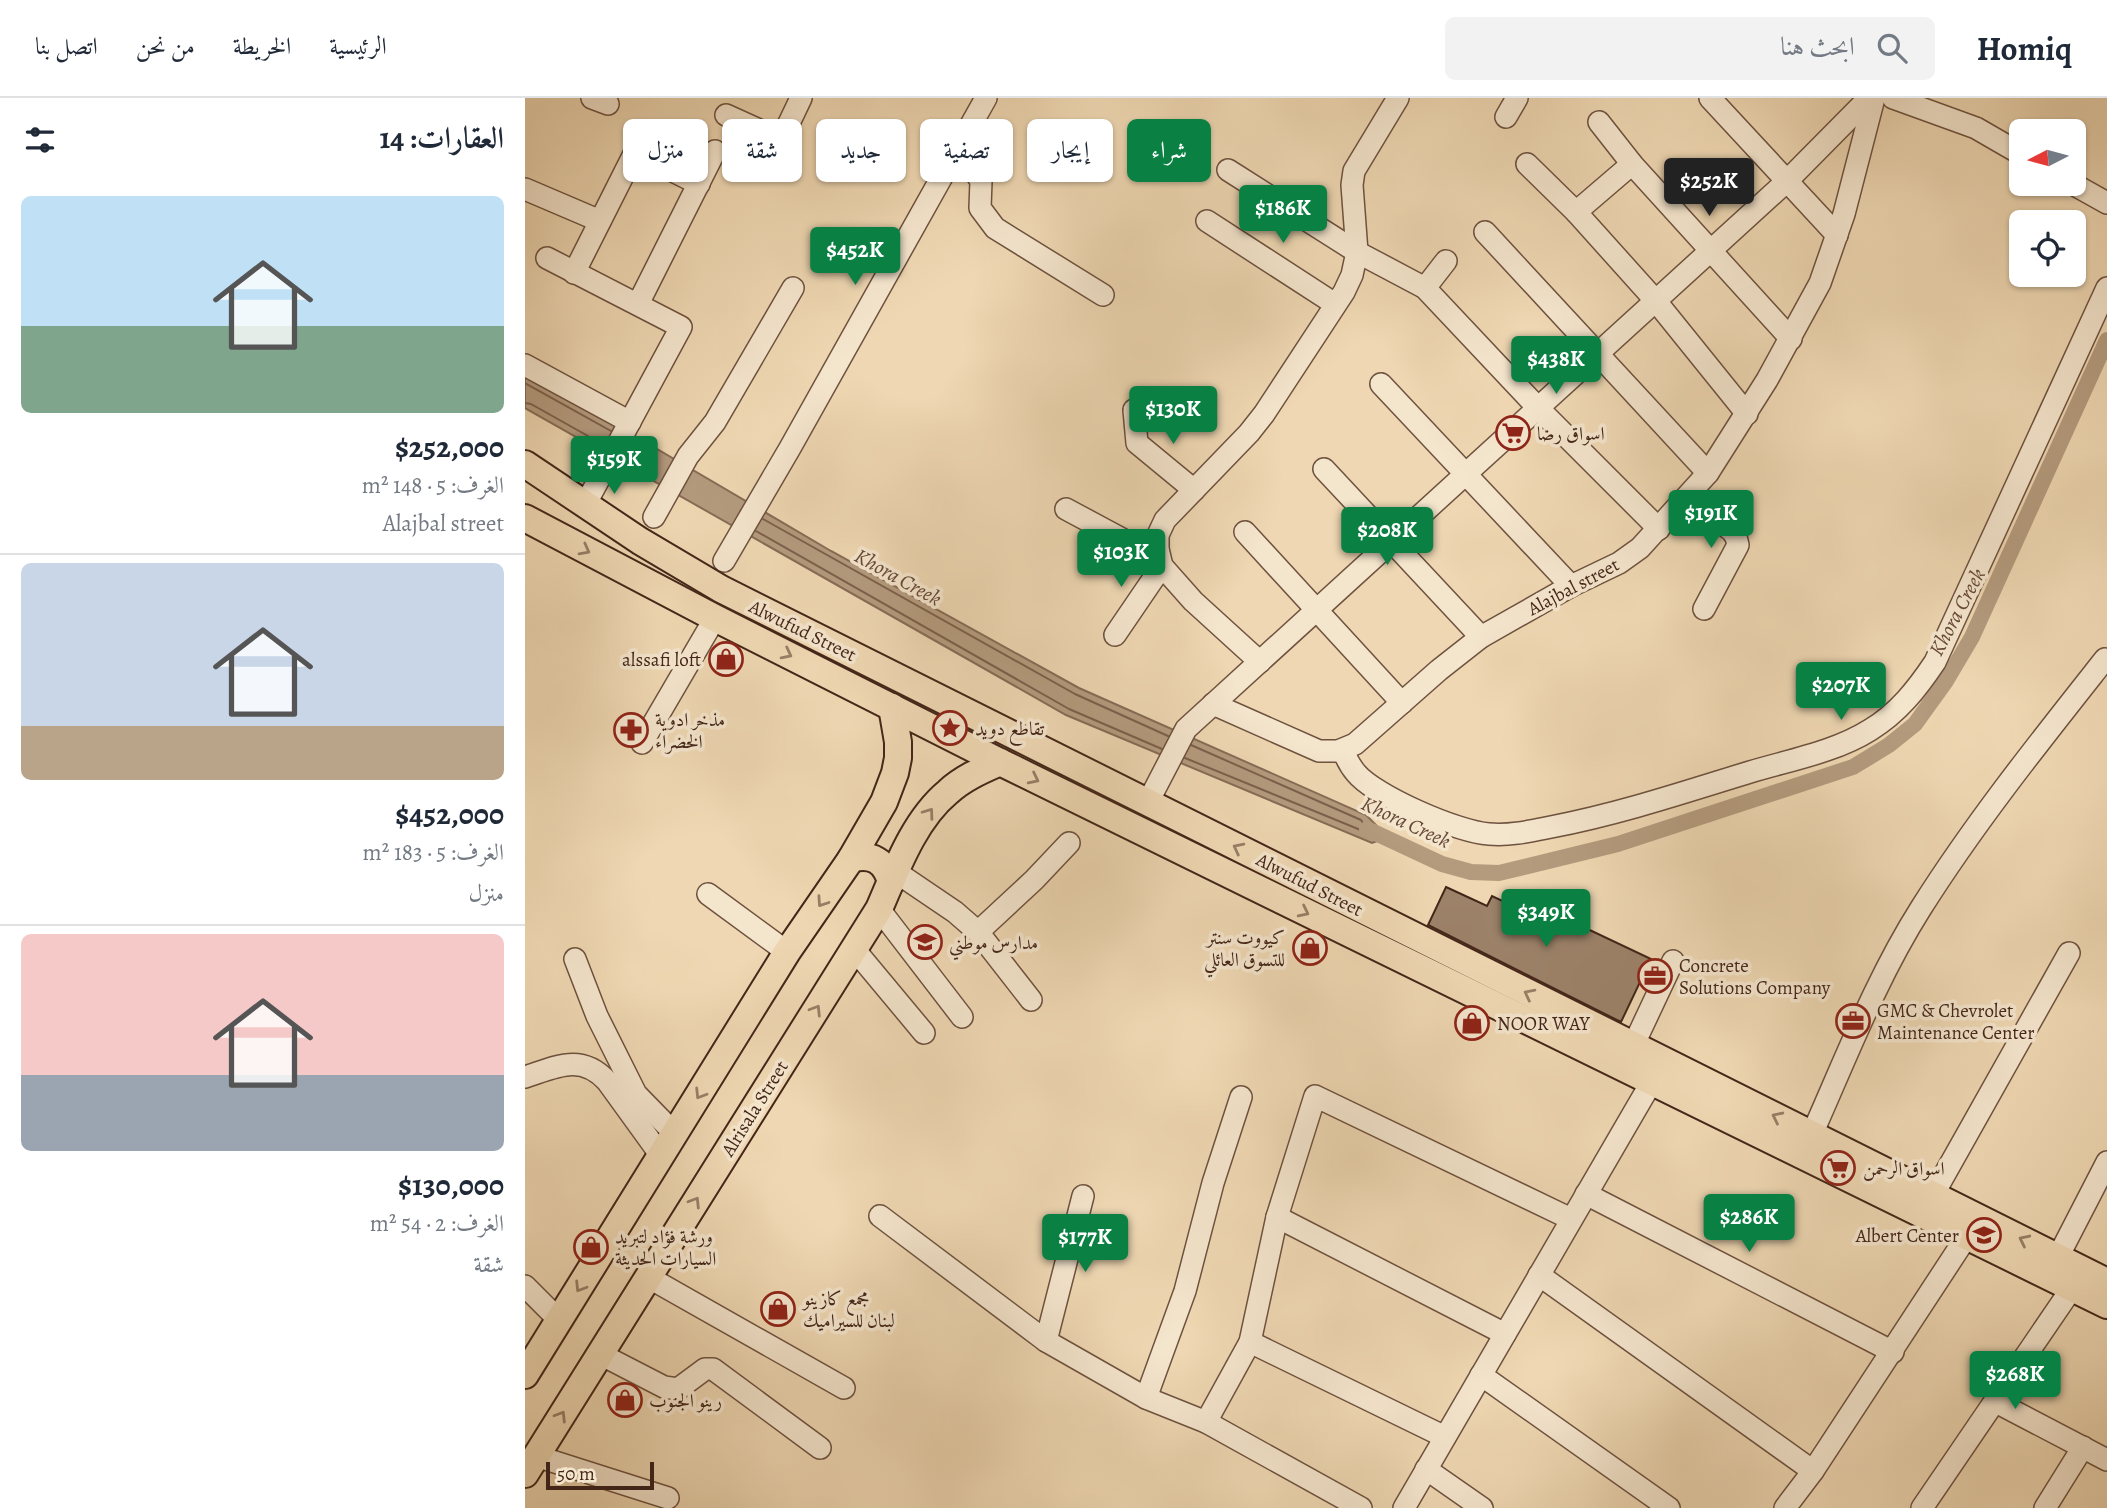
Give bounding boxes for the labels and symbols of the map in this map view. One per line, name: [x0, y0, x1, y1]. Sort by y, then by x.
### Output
north arrow: [2009, 119, 2086, 196]
pin: $252K: [1660, 158, 1758, 218]
pin: $186K: [1234, 186, 1332, 245]
pin: $452K: [806, 228, 904, 287]
pin: $438K: [1507, 336, 1605, 396]
pin: $130K: [1124, 386, 1222, 446]
supermarket icon: اسواق رضا: [1494, 414, 1532, 452]
place label: اسواق رضا: [1537, 421, 1605, 447]
pin: $159K: [565, 436, 663, 496]
pin: $191K: [1662, 490, 1760, 550]
pin: $208K: [1338, 508, 1436, 567]
pin: $103K: [1072, 530, 1170, 589]
one-way arrow: [578, 541, 591, 555]
water label: Khora Creek: [849, 542, 947, 612]
street label: Alajbal street: [1522, 552, 1624, 622]
water label: Khora Creek: [1922, 563, 1992, 661]
street label: Alwufud Street: [744, 593, 861, 668]
shop icon: alssafi loft: [707, 640, 745, 678]
one-way arrow: [780, 646, 792, 660]
place label: alssafi loft: [622, 647, 701, 673]
pin: $207K: [1792, 662, 1890, 722]
place label: مذخر ادوية الخضراء: [655, 707, 725, 755]
place icon: تقاطع دويد: [931, 709, 969, 747]
pharmacy icon: مذخر ادوية الخضراء: [612, 711, 650, 749]
place label: تقاطع دويد: [975, 716, 1045, 746]
one-way arrow: [1027, 770, 1039, 784]
water label: Khora Creek: [1357, 789, 1455, 855]
one-way arrow: [921, 808, 933, 821]
one-way arrow: [1233, 842, 1245, 856]
street label: Alwufud Street: [1251, 846, 1367, 923]
pin: $349K: [1497, 890, 1595, 949]
one-way arrow: [818, 894, 830, 907]
one-way arrow: [1297, 904, 1309, 918]
school or university icon: مدارس موطني: [906, 923, 944, 961]
place label: كيووت سنتر للتسوق العائلي: [1204, 925, 1285, 978]
shop icon: كيووت سنتر للتسوق العائلي: [1291, 929, 1329, 967]
place label: مدارس موطني: [949, 930, 1038, 961]
place label: Concrete Solutions Company: [1679, 953, 1831, 1001]
office icon: Concrete Solutions Company: [1636, 957, 1674, 995]
one-way arrow: [1524, 989, 1536, 1003]
place label: GMC & Chevrolet Maintenance Center: [1877, 998, 2035, 1046]
office icon: GMC & Chevrolet Maintenance Center: [1834, 1002, 1872, 1040]
one-way arrow: [807, 1004, 820, 1017]
shop icon: NOOR WAY: [1453, 1004, 1491, 1042]
place label: NOOR WAY: [1497, 1011, 1591, 1037]
street label: Alrisala Street: [715, 1056, 795, 1162]
one-way arrow: [695, 1086, 708, 1099]
one-way arrow: [1772, 1111, 1784, 1125]
supermarket icon: اسواق الرحمن: [1819, 1149, 1857, 1187]
place label: اسواق الرحمن: [1863, 1156, 1945, 1182]
pin: $286K: [1700, 1194, 1798, 1254]
one-way arrow: [686, 1197, 699, 1210]
pin: $177K: [1036, 1214, 1134, 1274]
school or university icon: Albert Center: [1965, 1216, 2003, 1254]
place label: Albert Center: [1855, 1223, 1959, 1249]
place label: ورشة فؤاد لتبريد السيارات الحديثة: [615, 1224, 716, 1272]
shop icon: ورشة فؤاد لتبريد السيارات الحديثة: [572, 1228, 610, 1266]
one-way arrow: [2019, 1235, 2031, 1249]
one-way arrow: [576, 1280, 589, 1293]
place label: مجمع كازينو لبنان للسيراميك: [801, 1286, 895, 1334]
shop icon: مجمع كازينو لبنان للسيراميك: [759, 1290, 797, 1328]
pin: $268K: [1966, 1352, 2064, 1411]
shop icon: رينو الجنوب: [606, 1381, 644, 1419]
place label: رينو الجنوب: [649, 1388, 722, 1414]
one-way arrow: [553, 1411, 566, 1424]
scale bar: [546, 1459, 655, 1491]

